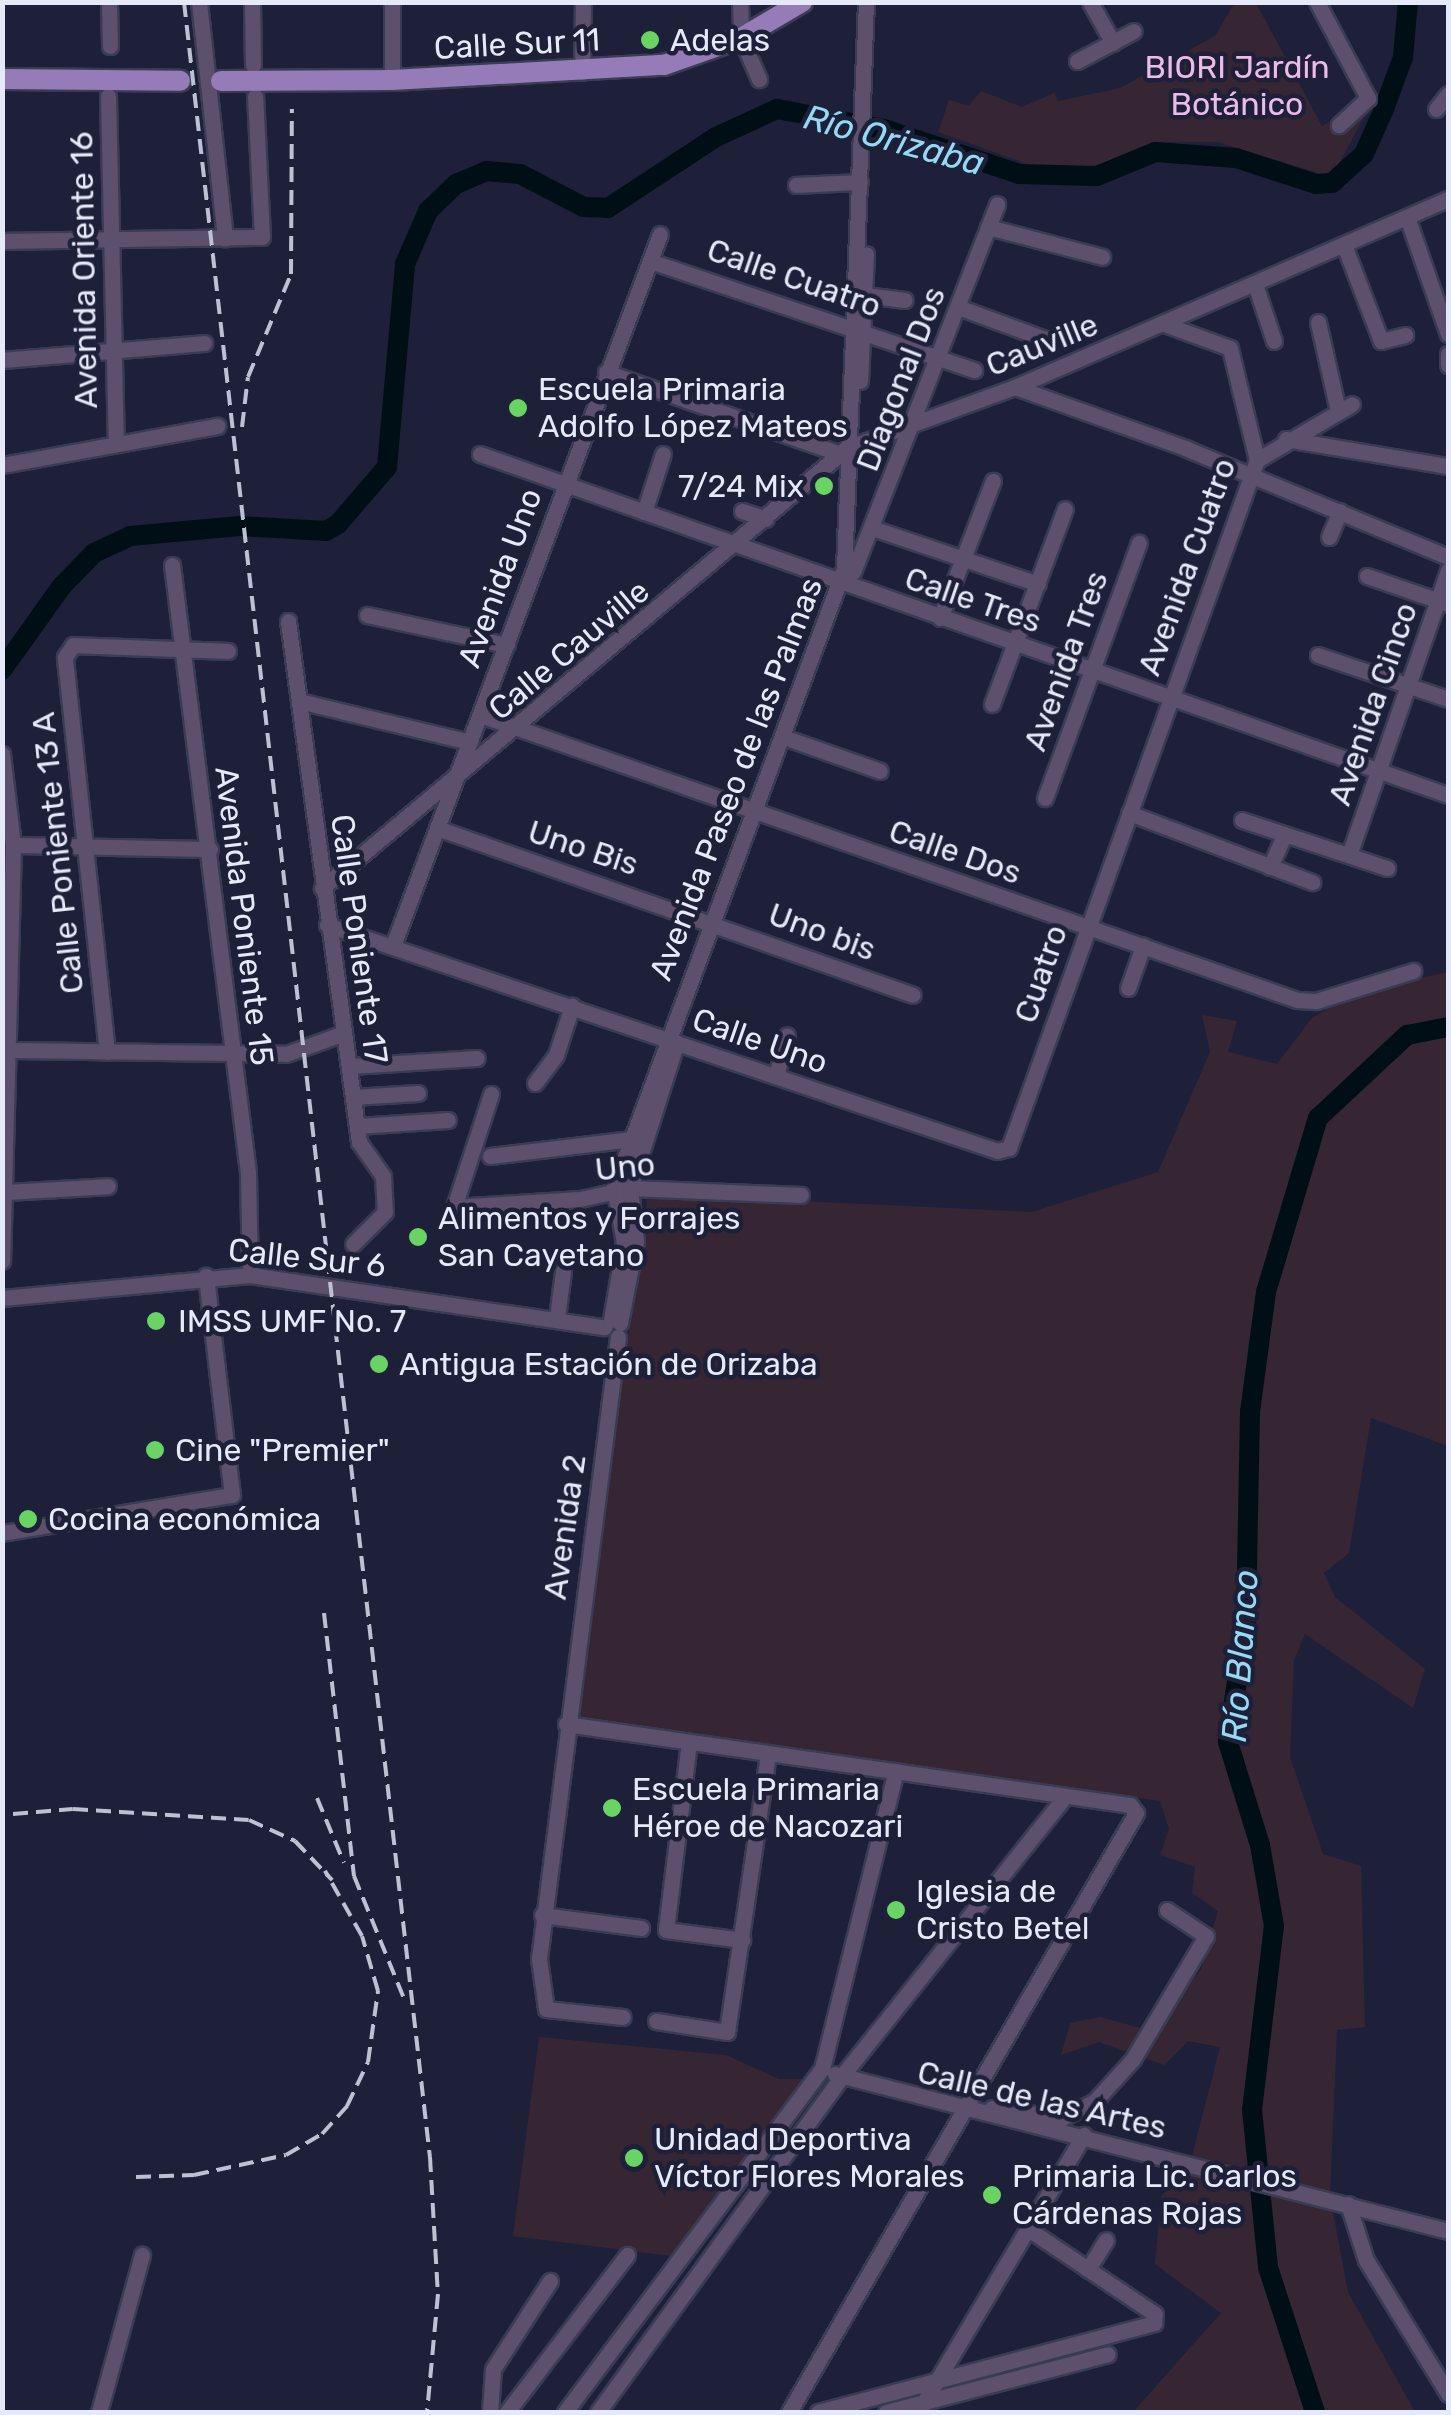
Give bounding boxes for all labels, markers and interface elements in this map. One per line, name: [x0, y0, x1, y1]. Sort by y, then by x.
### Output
street label: Calle Sur 11: [433, 20, 601, 68]
place label: Adelas: [670, 21, 770, 59]
marker: Adelas: [639, 29, 661, 51]
park label: BIORI Jardín Botánico: [1144, 49, 1330, 124]
water label: Río Orizaba: [799, 96, 989, 184]
street label: Avenida Oriente 16: [62, 131, 106, 409]
street label: Calle Cuatro: [702, 230, 886, 326]
street label: Diagonal Dos: [848, 281, 954, 477]
street label: Cauville: [980, 305, 1104, 385]
place label: Escuela Primaria Adolfo López Mateos: [538, 371, 848, 446]
marker: Escuela Primaria Adolfo López Mateos: [507, 397, 529, 419]
street label: Avenida Cuatro: [1130, 453, 1244, 681]
place label: 7/24 Mix: [678, 467, 804, 505]
marker: 7/24 Mix: [813, 475, 835, 497]
street label: Avenida Uno: [450, 483, 550, 673]
street label: Calle Tres: [899, 559, 1047, 641]
street label: Avenida Tres: [1016, 566, 1116, 756]
street label: Calle Cauville: [481, 572, 657, 728]
street label: Avenida Paseo de las Palmas: [641, 572, 831, 986]
street label: Avenida Cinco: [1320, 598, 1426, 810]
street label: Calle Poniente 13 A: [24, 710, 92, 996]
street label: Avenida Poniente 15: [207, 764, 281, 1068]
street label: Calle Poniente 17: [322, 812, 396, 1066]
street label: Uno Bis: [523, 812, 643, 884]
street label: Calle Dos: [884, 812, 1026, 892]
street label: Uno bis: [763, 895, 881, 969]
street label: Cuatro: [1006, 920, 1076, 1028]
street label: Calle Uno: [687, 1000, 833, 1082]
street label: Uno: [593, 1145, 657, 1189]
place label: Alimentos y Forrajes San Cayetano: [438, 1200, 742, 1275]
marker: Alimentos y Forrajes San Cayetano: [407, 1226, 429, 1248]
street label: Calle Sur 6: [226, 1231, 388, 1285]
place label: IMSS UMF No. 7: [178, 1302, 407, 1340]
marker: IMSS UMF No. 7: [143, 1308, 169, 1334]
place label: Antigua Estación de Orizaba: [399, 1345, 818, 1383]
marker: Antigua Estación de Orizaba: [368, 1353, 390, 1375]
place label: Cine "Premier": [175, 1431, 390, 1469]
marker: Cine "Premier": [144, 1439, 166, 1461]
street label: Avenida 2: [536, 1452, 594, 1602]
place label: Cocina económica: [48, 1500, 321, 1538]
marker: Cocina económica: [17, 1508, 39, 1530]
water label: Río Blanco: [1213, 1568, 1267, 1744]
place label: Escuela Primaria Héroe de Nacozari: [632, 1771, 903, 1846]
marker: Escuela Primaria Héroe de Nacozari: [601, 1797, 623, 1819]
place label: Iglesia de Cristo Betel: [916, 1873, 1090, 1948]
marker: Iglesia de Cristo Betel: [885, 1899, 907, 1921]
street label: Calle de las Artes: [913, 2053, 1171, 2147]
place label: Unidad Deportiva Víctor Flores Morales: [654, 2121, 965, 2196]
marker: Unidad Deportiva Víctor Flores Morales: [623, 2147, 645, 2169]
place label: Primaria Lic. Carlos Cárdenas Rojas: [1012, 2158, 1297, 2233]
marker: Primaria Lic. Carlos Cárdenas Rojas: [981, 2184, 1003, 2206]

